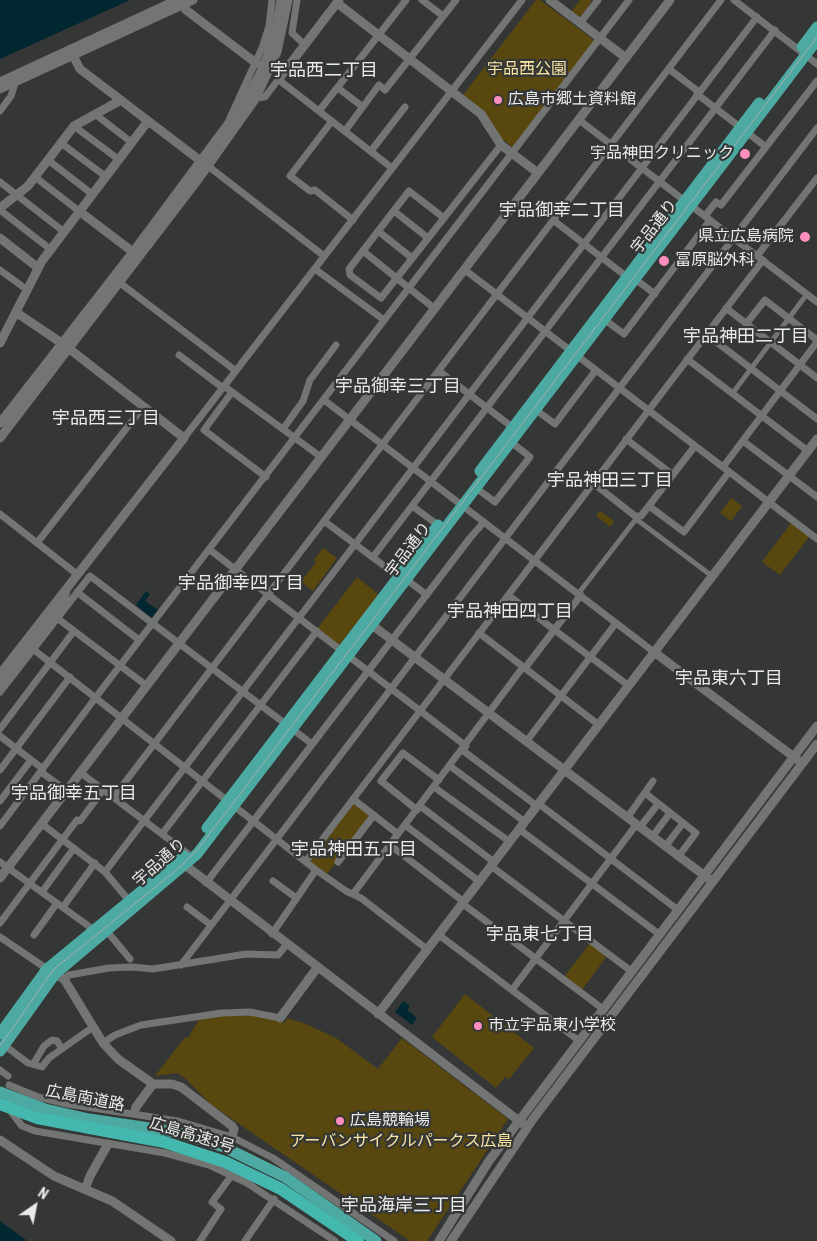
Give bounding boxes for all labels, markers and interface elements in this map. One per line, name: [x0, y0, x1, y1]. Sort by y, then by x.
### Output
district label: 宇品西二丁目: [270, 60, 378, 82]
park label: 宇品西公園: [487, 60, 567, 80]
place label: 広島市郷土資料館: [508, 90, 636, 110]
marker: 広島市郷土資料館: [492, 94, 504, 106]
place label: 宇品神田クリニック: [590, 144, 734, 164]
marker: 宇品神田クリニック: [738, 147, 752, 161]
street label: 宇品通り: [628, 196, 682, 258]
district label: 宇品御幸二丁目: [499, 200, 625, 222]
place label: 県立広島病院: [698, 227, 794, 247]
marker: 県立広島病院: [798, 230, 812, 244]
place label: 冨原脳外科: [675, 251, 755, 271]
marker: 冨原脳外科: [657, 254, 671, 268]
district label: 宇品神田二丁目: [683, 326, 809, 348]
district label: 宇品御幸三丁目: [335, 376, 461, 398]
district label: 宇品西三丁目: [52, 408, 160, 430]
district label: 宇品神田三丁目: [547, 470, 673, 492]
street label: 宇品通り: [382, 519, 436, 581]
district label: 宇品御幸四丁目: [178, 573, 304, 595]
district label: 宇品神田四丁目: [447, 601, 573, 623]
district label: 宇品東六丁目: [675, 668, 783, 690]
district label: 宇品御幸五丁目: [11, 783, 137, 805]
street label: 宇品通り: [130, 835, 190, 891]
district label: 宇品神田五丁目: [291, 839, 417, 861]
district label: 宇品東七丁目: [486, 924, 594, 946]
place label: 市立宇品東小学校: [488, 1016, 616, 1036]
marker: 市立宇品東小学校: [472, 1020, 484, 1032]
street label: 広島南道路: [44, 1082, 126, 1116]
place label: 広島競輪場: [350, 1111, 430, 1131]
street label: 広島高速3号: [147, 1114, 237, 1158]
marker: 広島競輪場: [334, 1115, 346, 1127]
park label: アーバンサイクルパークス広島: [289, 1132, 513, 1152]
north arrow: [10, 1181, 60, 1231]
text: N: [35, 1184, 51, 1202]
district label: 宇品海岸三丁目: [341, 1195, 467, 1217]

